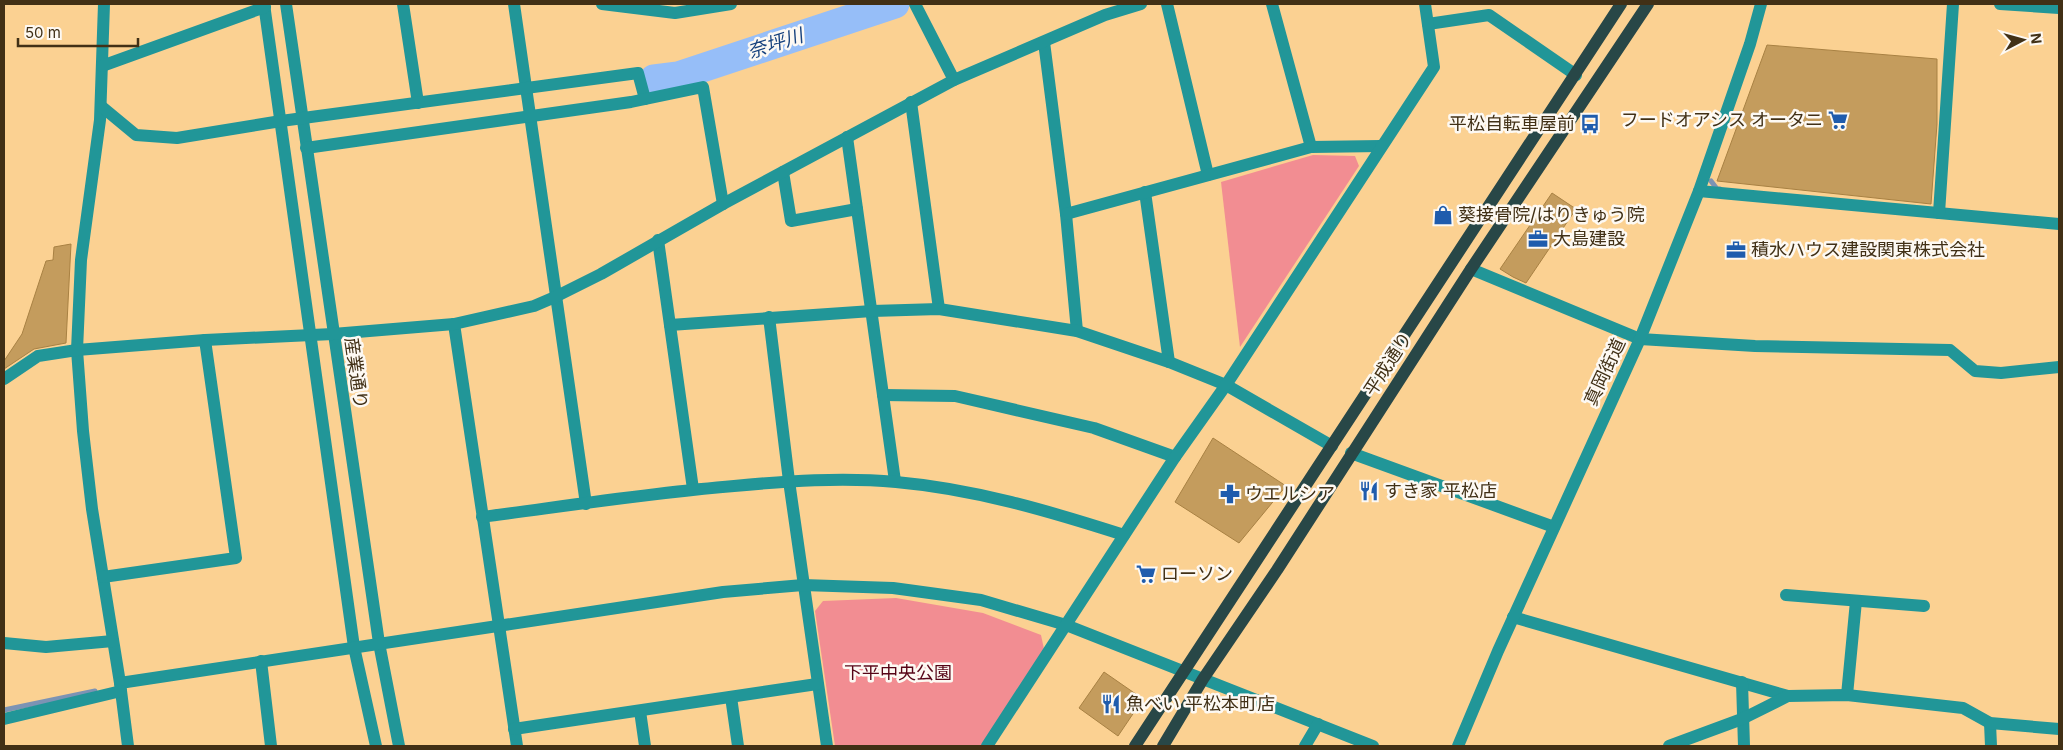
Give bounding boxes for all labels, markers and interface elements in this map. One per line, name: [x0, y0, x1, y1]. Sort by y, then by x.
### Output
scale bar: [18, 15, 138, 47]
north arrow: [1998, 15, 2048, 65]
text: 50 m: [25, 23, 61, 42]
water label: 奈坪川: [744, 23, 808, 63]
text: N: [2027, 32, 2045, 45]
place label: フードオアシス オータニ: [1621, 109, 1823, 130]
supermarket icon: フードオアシス オータニ: [1827, 109, 1849, 131]
place label: 平松自転車屋前: [1449, 113, 1575, 134]
bus stop icon: 平松自転車屋前: [1579, 113, 1601, 135]
shop icon: 葵接骨院/はりきゅう院: [1432, 204, 1454, 226]
place label: 葵接骨院/はりきゅう院: [1458, 204, 1645, 225]
office icon: 大島建設: [1527, 228, 1549, 250]
place label: 大島建設: [1553, 228, 1625, 249]
office icon: 積水ハウス建設関東株式会社: [1725, 239, 1747, 261]
place label: 積水ハウス建設関東株式会社: [1751, 239, 1985, 260]
street label: 平成通り: [1359, 328, 1416, 400]
street label: 真岡街道: [1580, 335, 1629, 409]
street label: 産業通り: [341, 336, 372, 410]
restaurant icon: すき家 平松店: [1358, 480, 1380, 502]
place label: すき家 平松店: [1384, 480, 1497, 501]
pharmacy icon: ウエルシア: [1219, 483, 1241, 505]
place label: ウエルシア: [1245, 483, 1335, 504]
supermarket icon: ローソン: [1135, 563, 1157, 585]
place label: ローソン: [1161, 563, 1233, 584]
park label: 下平中央公園: [844, 662, 952, 683]
restaurant icon: 魚べい 平松本町店: [1100, 693, 1122, 715]
place label: 魚べい 平松本町店: [1126, 693, 1275, 714]

